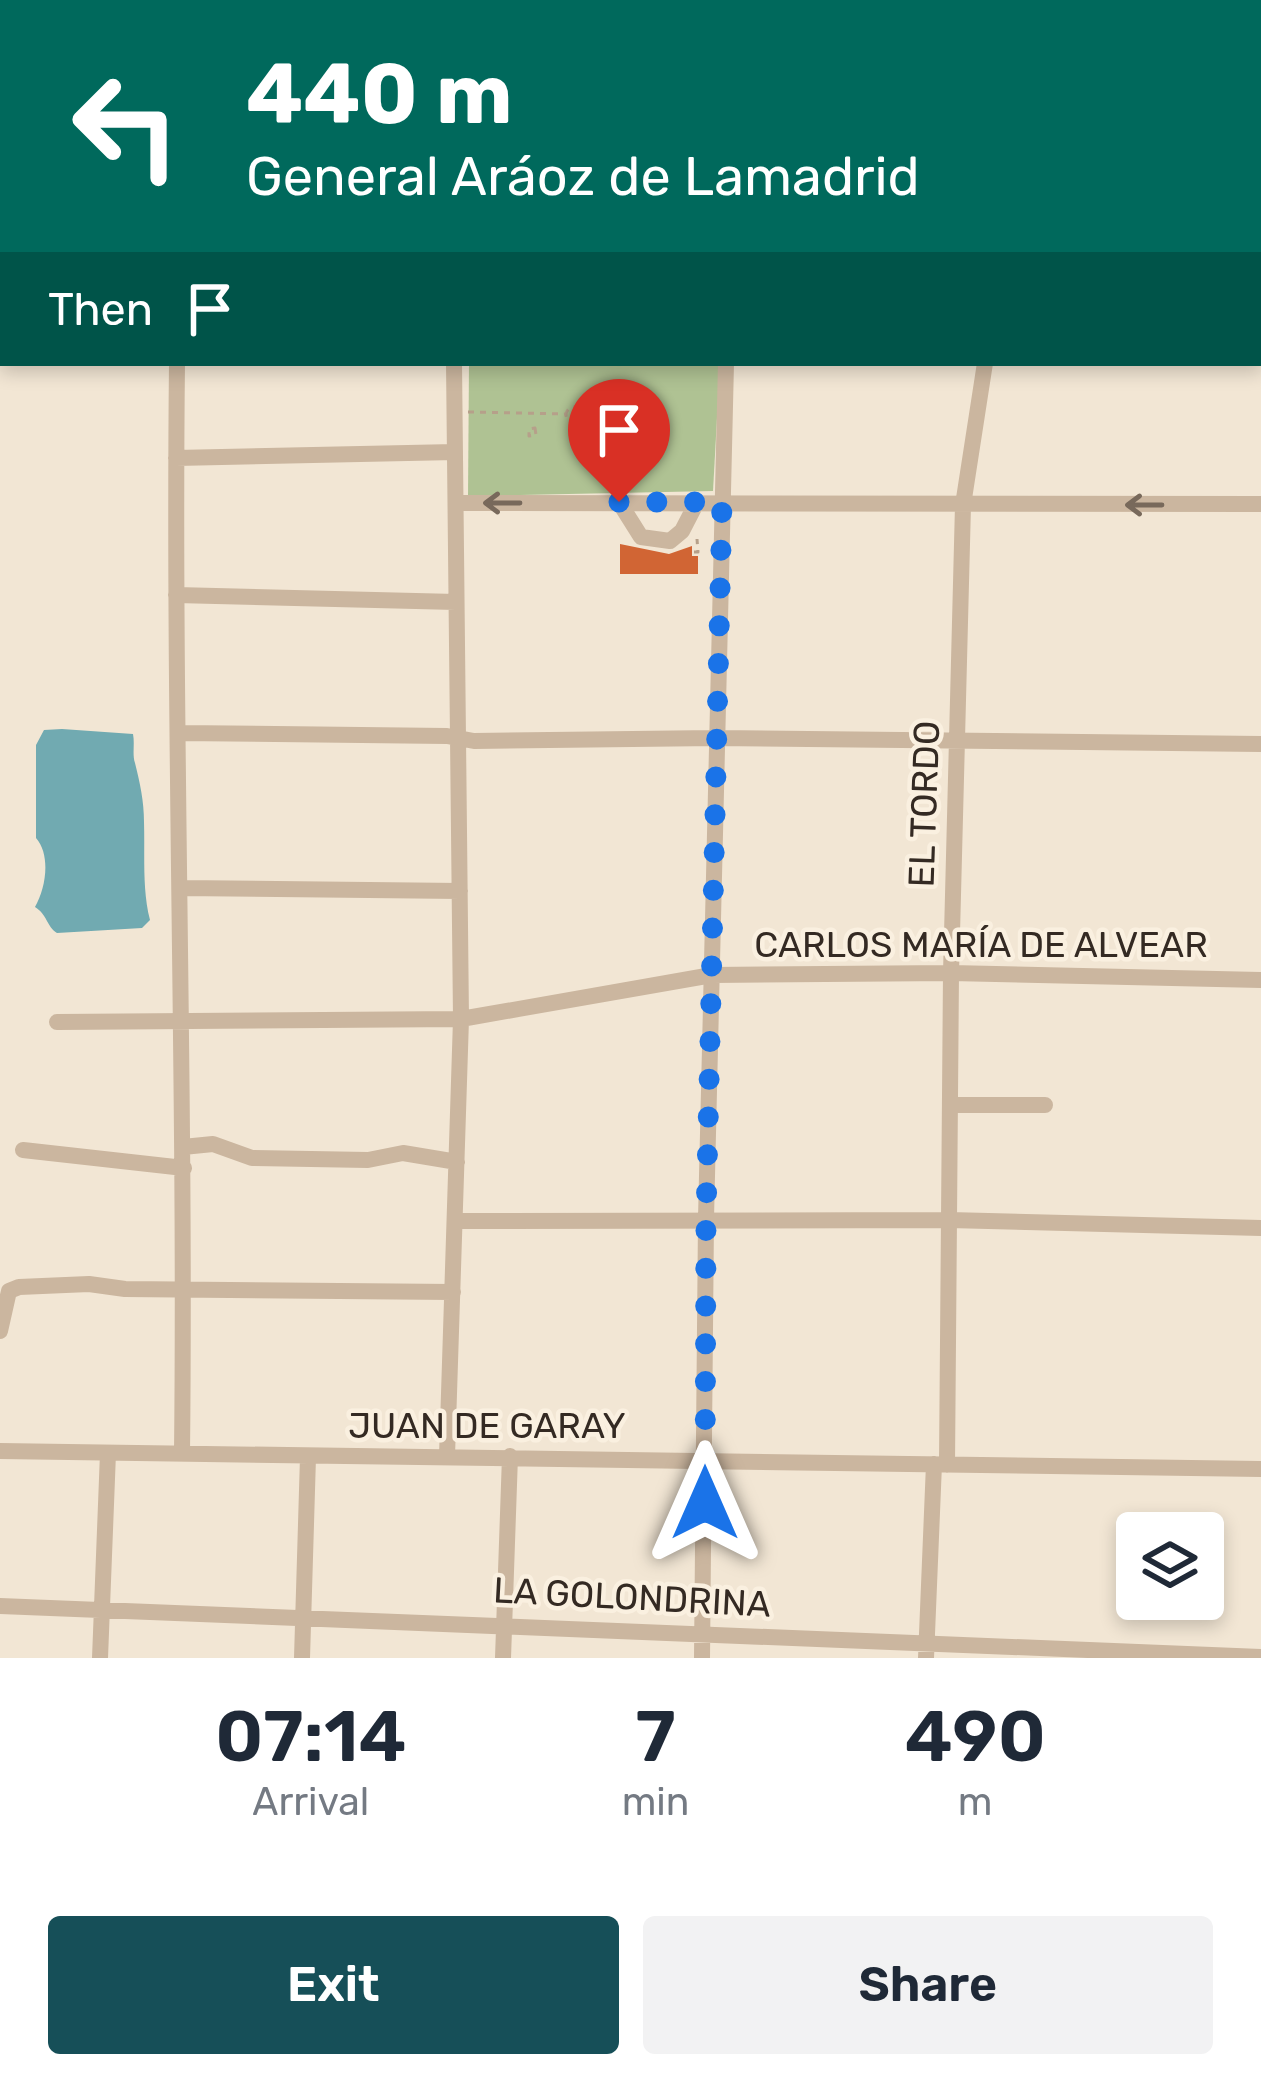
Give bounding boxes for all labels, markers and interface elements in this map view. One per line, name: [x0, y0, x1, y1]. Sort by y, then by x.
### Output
text: 440 m: [246, 44, 513, 144]
icon: left: [48, 48, 204, 204]
text: General Aráoz de Lamadrid: [246, 145, 920, 209]
icon: arrive: [177, 276, 243, 342]
text: Then: [48, 283, 153, 336]
pin: [568, 379, 670, 502]
icon: arrive: [586, 397, 652, 463]
one-way arrow: [483, 492, 522, 514]
one-way arrow: [1125, 493, 1164, 516]
street label: EL TORDO: [900, 720, 948, 888]
street label: CARLOS MARÍA DE ALVEAR: [754, 923, 1208, 966]
street label: JUAN DE GARAY: [348, 1404, 626, 1447]
position arrow: [642, 1440, 768, 1566]
map controls: [1116, 1512, 1224, 1620]
button: layers: [1116, 1512, 1224, 1620]
street label: LA GOLONDRINA: [492, 1568, 772, 1626]
text: 07:14: [215, 1694, 406, 1779]
text: 7: [635, 1694, 676, 1779]
text: 490: [905, 1694, 1046, 1779]
text: Arrival: [252, 1779, 369, 1825]
text: min: [622, 1779, 689, 1825]
text: m: [958, 1779, 993, 1825]
button: Exit: [48, 1916, 619, 2054]
button: Share: [643, 1916, 1213, 2054]

